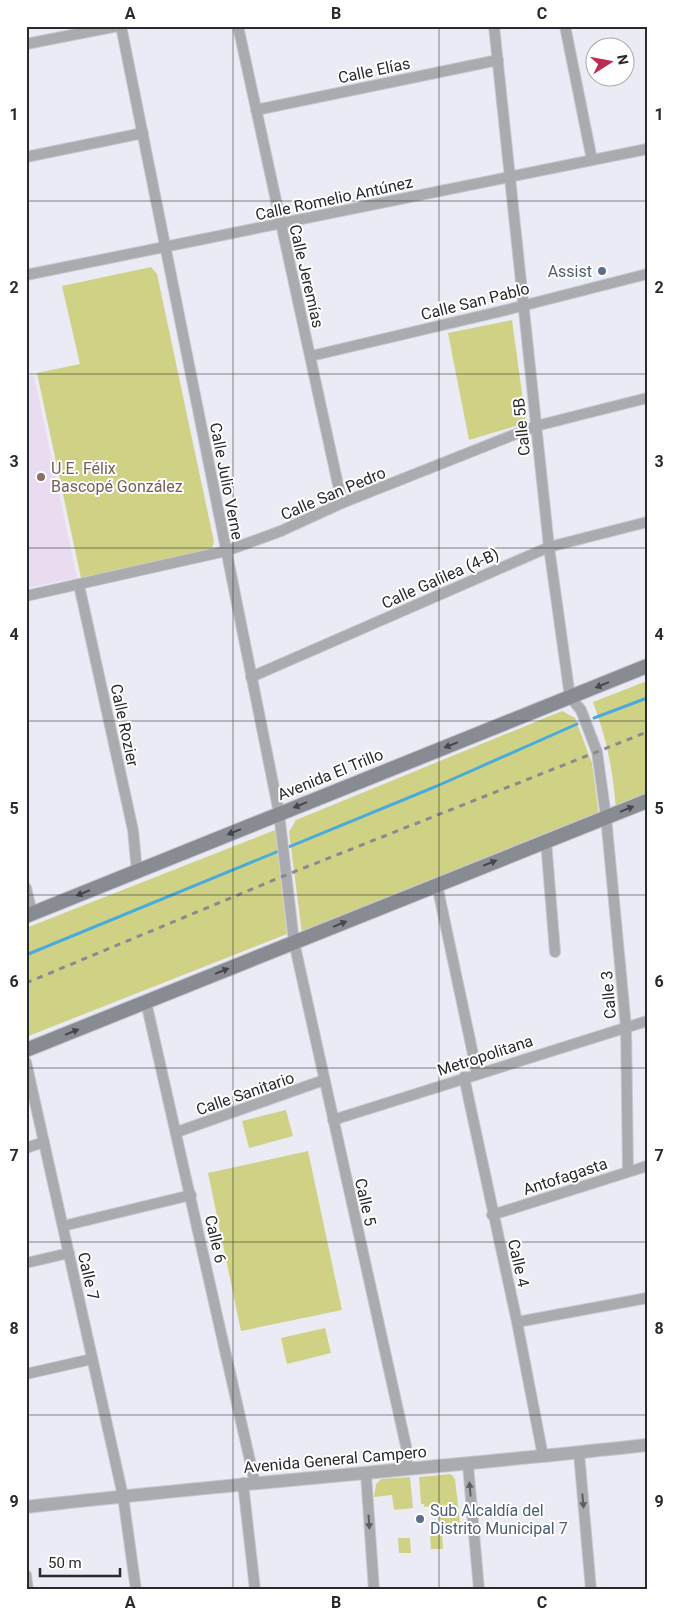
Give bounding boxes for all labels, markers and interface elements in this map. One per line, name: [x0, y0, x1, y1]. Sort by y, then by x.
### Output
text: A: [125, 4, 136, 23]
text: B: [331, 4, 341, 23]
text: C: [537, 4, 547, 23]
north arrow: [586, 38, 636, 88]
text: N: [614, 53, 632, 66]
street label: Calle Elías: [336, 54, 412, 87]
text: 1: [9, 105, 19, 124]
text: 1: [654, 105, 664, 124]
street label: Calle Romelio Antúnez: [254, 173, 415, 224]
street label: Calle Jeremías: [285, 223, 328, 330]
place label: Assist: [548, 262, 592, 281]
marker: Assist: [596, 265, 608, 277]
text: 2: [9, 278, 19, 297]
text: 2: [654, 278, 664, 297]
street label: Calle San Pablo: [419, 279, 531, 324]
street label: Calle 5B: [509, 397, 534, 457]
street label: Calle Julio Verne: [206, 421, 247, 541]
text: 3: [9, 452, 19, 471]
text: 3: [654, 452, 664, 471]
place label: U.E. Félix Bascopé González: [51, 459, 183, 496]
street label: Calle San Pedro: [278, 463, 389, 524]
marker: U.E. Félix Bascopé González: [35, 471, 47, 483]
street label: Calle Galilea (4-B): [379, 544, 502, 613]
text: 4: [9, 625, 19, 644]
text: 4: [654, 625, 664, 644]
one-way arrow: [594, 681, 609, 689]
street label: Calle Rozier: [106, 682, 143, 769]
one-way arrow: [443, 742, 458, 749]
street label: Avenida El Trillo: [275, 745, 386, 804]
text: 5: [9, 799, 19, 818]
text: 5: [654, 799, 664, 818]
one-way arrow: [292, 802, 307, 809]
one-way arrow: [619, 805, 634, 812]
one-way arrow: [226, 828, 241, 836]
one-way arrow: [483, 859, 497, 867]
one-way arrow: [75, 889, 90, 897]
one-way arrow: [333, 920, 348, 928]
one-way arrow: [215, 967, 229, 975]
street label: Calle 3: [597, 970, 620, 1020]
text: 6: [9, 972, 19, 991]
text: 6: [654, 972, 664, 991]
one-way arrow: [64, 1028, 79, 1035]
street label: Metropolitana: [435, 1031, 535, 1080]
street label: Calle Sanitario: [194, 1068, 297, 1119]
text: 7: [9, 1146, 19, 1165]
text: 7: [654, 1146, 664, 1165]
street label: Antofagasta: [521, 1154, 610, 1199]
street label: Calle 5: [351, 1176, 380, 1228]
street label: Calle 6: [201, 1213, 230, 1265]
street label: Calle 4: [504, 1237, 533, 1289]
street label: Calle 7: [74, 1250, 103, 1302]
text: 8: [9, 1319, 19, 1338]
text: 8: [654, 1319, 664, 1338]
street label: Avenida General Campero: [243, 1442, 428, 1477]
one-way arrow: [466, 1481, 474, 1497]
text: 9: [9, 1492, 19, 1511]
text: 9: [654, 1492, 664, 1511]
one-way arrow: [579, 1494, 587, 1510]
place label: Sub Alcaldía del Distrito Municipal 7: [430, 1501, 568, 1538]
marker: Sub Alcaldía del Distrito Municipal 7: [414, 1513, 426, 1525]
one-way arrow: [366, 1515, 374, 1531]
scale bar: [40, 1546, 120, 1578]
text: 50 m: [48, 1554, 82, 1572]
text: A: [125, 1593, 136, 1612]
text: B: [331, 1593, 341, 1612]
text: C: [537, 1593, 547, 1612]

